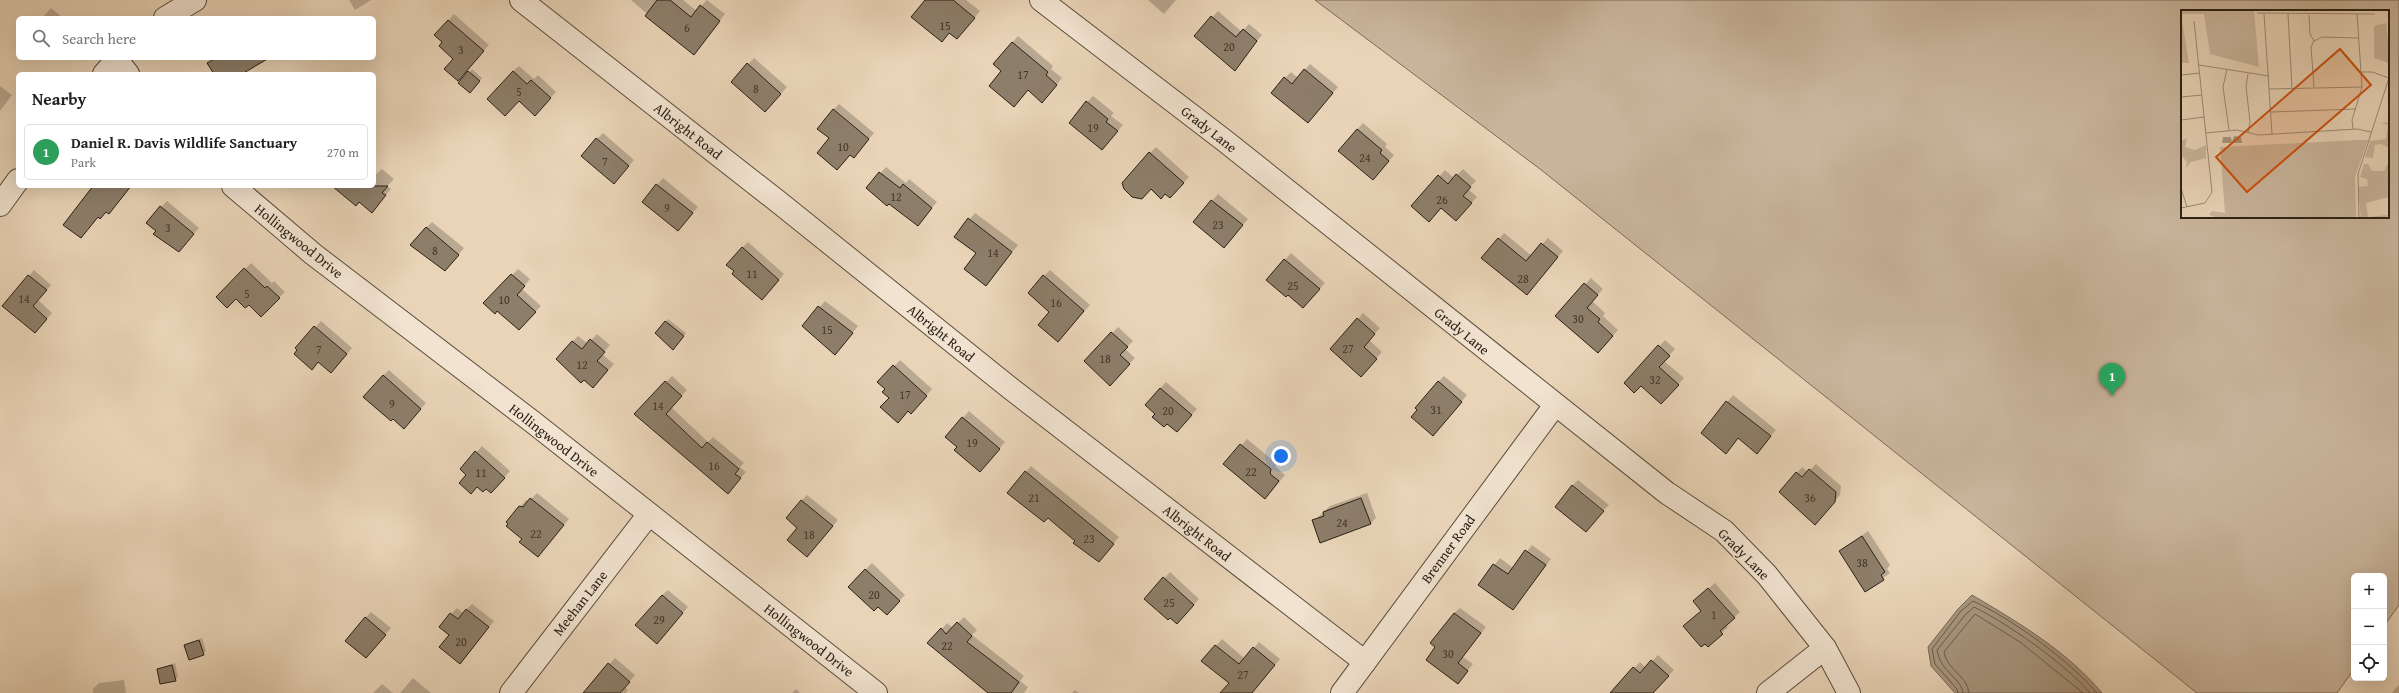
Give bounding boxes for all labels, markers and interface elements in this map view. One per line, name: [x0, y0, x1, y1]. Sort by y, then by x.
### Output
inset map: [2181, 10, 2389, 218]
search box: [16, 16, 376, 60]
house number: 15: [939, 17, 951, 34]
house number: 6: [684, 19, 690, 36]
icon: search: [30, 27, 52, 49]
text: Search here: [62, 28, 136, 49]
house number: 20: [1223, 38, 1235, 55]
house number: 3: [458, 41, 464, 58]
house number: 17: [1017, 66, 1029, 83]
house number: 8: [753, 80, 759, 97]
house number: 5: [516, 83, 522, 100]
text: Nearby: [32, 86, 86, 111]
street label: Albright Road: [650, 98, 727, 164]
street label: Grady Lane: [1177, 101, 1241, 157]
house number: 19: [1087, 119, 1099, 136]
text: Daniel R. Davis Wildlife Sanctuary: [71, 132, 297, 153]
house number: 10: [837, 138, 849, 155]
text: 1: [43, 143, 49, 162]
text: 270 m: [327, 143, 359, 162]
house number: 24: [1359, 149, 1371, 166]
text: Park: [71, 153, 96, 172]
house number: 7: [602, 153, 608, 170]
house number: 12: [890, 188, 902, 205]
house number: 26: [1436, 191, 1448, 208]
street label: Hollingwood Drive: [250, 199, 348, 283]
house number: 9: [664, 199, 670, 216]
house number: 23: [1212, 216, 1224, 233]
house number: 3: [165, 219, 171, 236]
house number: 8: [432, 242, 438, 259]
house number: 14: [987, 244, 999, 261]
house number: 11: [746, 265, 758, 282]
house number: 28: [1517, 270, 1529, 287]
house number: 25: [1287, 277, 1299, 294]
house number: 5: [244, 285, 250, 302]
house number: 14: [18, 290, 30, 307]
house number: 10: [498, 291, 510, 308]
house number: 16: [1050, 294, 1062, 311]
street label: Albright Road: [903, 300, 979, 367]
street label: Grady Lane: [1430, 302, 1494, 360]
house number: 30: [1572, 310, 1584, 327]
house number: 15: [821, 321, 833, 338]
house number: 27: [1342, 340, 1354, 357]
house number: 7: [316, 341, 322, 358]
house number: 18: [1099, 350, 1111, 367]
house number: 12: [576, 356, 588, 373]
pin: 1: [2099, 363, 2125, 396]
house number: 32: [1649, 371, 1661, 388]
house number: 17: [899, 386, 911, 403]
house number: 9: [389, 395, 395, 412]
house number: 14: [652, 397, 664, 414]
street label: Hollingwood Drive: [505, 399, 603, 482]
house number: 31: [1430, 401, 1442, 418]
house number: 20: [1162, 402, 1174, 419]
house number: 19: [966, 434, 978, 451]
your location: [1271, 446, 1291, 466]
house number: 16: [708, 457, 720, 474]
house number: 22: [1245, 463, 1257, 480]
house number: 11: [475, 464, 487, 481]
house number: 21: [1028, 489, 1040, 506]
house number: 36: [1804, 489, 1816, 506]
street label: Albright Road: [1159, 500, 1236, 566]
street label: Brenner Road: [1416, 510, 1480, 587]
house number: 24: [1336, 514, 1348, 531]
street label: Grady Lane: [1714, 524, 1775, 585]
house number: 22: [530, 525, 542, 542]
house number: 18: [803, 526, 815, 543]
house number: 23: [1083, 530, 1095, 547]
house number: 38: [1856, 554, 1868, 571]
street label: Meehan Lane: [548, 566, 612, 640]
map controls: [2351, 573, 2387, 681]
button: +: [2351, 573, 2387, 609]
house number: 20: [868, 586, 880, 603]
house number: 25: [1163, 594, 1175, 611]
street label: Hollingwood Drive: [760, 599, 858, 682]
house number: 1: [1711, 606, 1717, 623]
button: −: [2351, 609, 2387, 645]
house number: 29: [653, 611, 665, 628]
house number: 20: [455, 633, 467, 650]
house number: 22: [941, 637, 953, 654]
house number: 30: [1442, 645, 1454, 662]
button: locate: [2351, 645, 2387, 681]
house number: 27: [1237, 666, 1249, 683]

